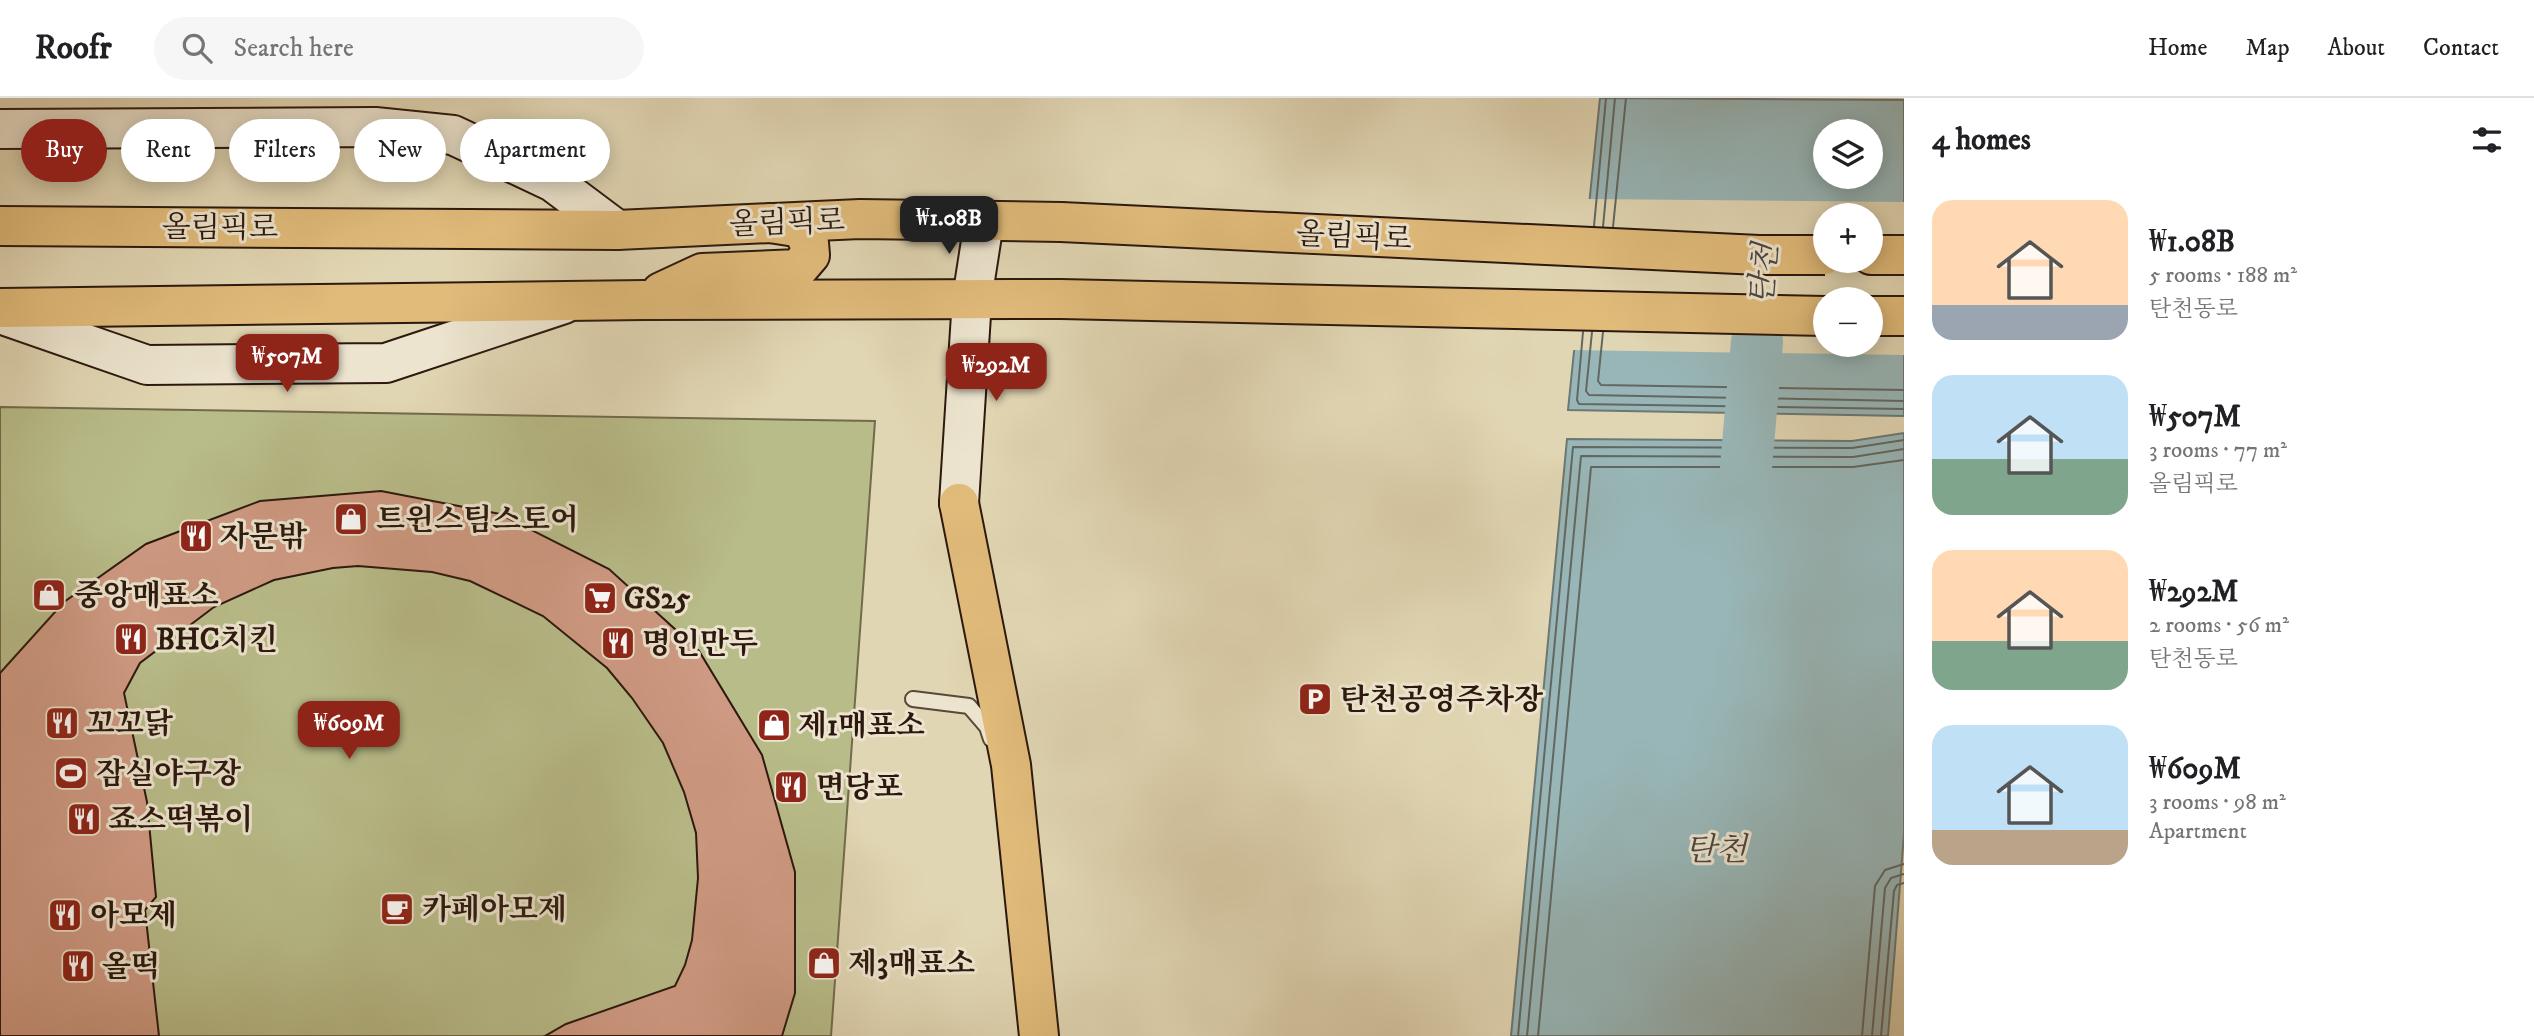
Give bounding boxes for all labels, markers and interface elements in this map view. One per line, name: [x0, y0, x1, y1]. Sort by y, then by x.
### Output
search box: [154, 17, 644, 80]
text: Roofr: [35, 28, 112, 69]
icon: search: [178, 29, 216, 67]
text: Search here: [234, 32, 354, 65]
text: Home: [2148, 33, 2207, 63]
text: Map: [2245, 33, 2290, 63]
text: About: [2328, 33, 2385, 63]
text: Contact: [2423, 33, 2499, 63]
chip: Buy: [21, 119, 107, 182]
chip: Rent: [121, 119, 215, 182]
chip: Filters: [229, 119, 340, 182]
chip: New: [354, 119, 446, 182]
chip: Apartment: [460, 119, 610, 182]
map controls: [1813, 119, 1883, 357]
button: layers: [1813, 119, 1883, 189]
icon: filters: [2468, 121, 2506, 159]
text: 4 homes: [1932, 122, 2031, 159]
pin: ₩1.08B: [892, 197, 1006, 256]
street label: 올림픽로: [728, 203, 846, 244]
button: +: [1813, 203, 1883, 273]
text: ₩1.08B: [916, 204, 982, 233]
street label: 올림픽로: [162, 210, 278, 247]
street label: 올림픽로: [1295, 216, 1413, 259]
text: ₩1.08B: [2149, 224, 2235, 261]
icon: home: [1988, 228, 2072, 312]
water label: 탄천: [1742, 240, 1788, 307]
text: 5 rooms · 188 m²: [2149, 261, 2297, 290]
button: −: [1813, 287, 1883, 357]
text: 탄천동로: [2149, 295, 2238, 324]
pin: ₩507M: [238, 334, 336, 394]
text: ₩507M: [252, 342, 322, 371]
pin: ₩292M: [947, 344, 1045, 403]
text: ₩292M: [962, 351, 1030, 380]
text: ₩507M: [2149, 399, 2241, 436]
icon: home: [1988, 403, 2072, 487]
text: 3 rooms · 77 m²: [2149, 436, 2287, 465]
text: 올림픽로: [2149, 470, 2238, 499]
shop icon: 트윈스팀스토어: [332, 500, 370, 538]
place label: 트윈스팀스토어: [376, 502, 579, 539]
restaurant icon: 자문밖: [177, 517, 215, 555]
place label: 자문밖: [220, 519, 307, 556]
text: ₩292M: [2149, 574, 2239, 611]
shop icon: 중앙매표소: [30, 576, 68, 614]
place label: 중앙매표소: [74, 578, 219, 615]
icon: home: [1988, 578, 2072, 662]
supermarket icon: GS25: [581, 579, 619, 617]
place label: GS25: [624, 581, 690, 618]
text: 2 rooms · 56 m²: [2149, 611, 2289, 640]
restaurant icon: BHC치킨: [112, 620, 150, 658]
place label: BHC치킨: [156, 622, 278, 659]
restaurant icon: 명인만두: [599, 624, 637, 662]
place label: 명인만두: [642, 626, 758, 663]
text: 탄천동로: [2149, 645, 2238, 674]
parking icon: 탄천공영주차장: [1296, 680, 1334, 718]
place label: 탄천공영주차장: [1340, 682, 1543, 719]
pin: ₩609M: [300, 702, 398, 761]
restaurant icon: 꼬꼬닭: [43, 704, 81, 742]
place label: 꼬꼬닭: [86, 706, 173, 743]
shop icon: 제1매표소: [755, 706, 793, 744]
place label: 제1매표소: [798, 708, 925, 745]
text: ₩609M: [314, 709, 384, 738]
text: ₩609M: [2149, 751, 2241, 788]
icon: home: [1988, 753, 2072, 837]
sports icon: 잠실야구장: [52, 754, 90, 792]
place label: 잠실야구장: [96, 756, 241, 793]
restaurant icon: 면당포: [772, 768, 810, 806]
place label: 면당포: [816, 770, 903, 807]
text: 3 rooms · 98 m²: [2149, 788, 2286, 817]
restaurant icon: 죠스떡볶이: [65, 800, 103, 838]
place label: 죠스떡볶이: [108, 802, 253, 839]
text: Apartment: [2149, 817, 2247, 846]
water label: 탄천: [1685, 831, 1749, 871]
cafe icon: 카페아모제: [378, 890, 416, 928]
place label: 카페아모제: [422, 892, 567, 929]
restaurant icon: 아모제: [46, 896, 84, 934]
place label: 아모제: [90, 898, 177, 935]
shop icon: 제3매표소: [805, 944, 843, 982]
place label: 제3매표소: [848, 946, 975, 983]
restaurant icon: 올떡: [59, 947, 97, 985]
place label: 올떡: [102, 949, 160, 986]

